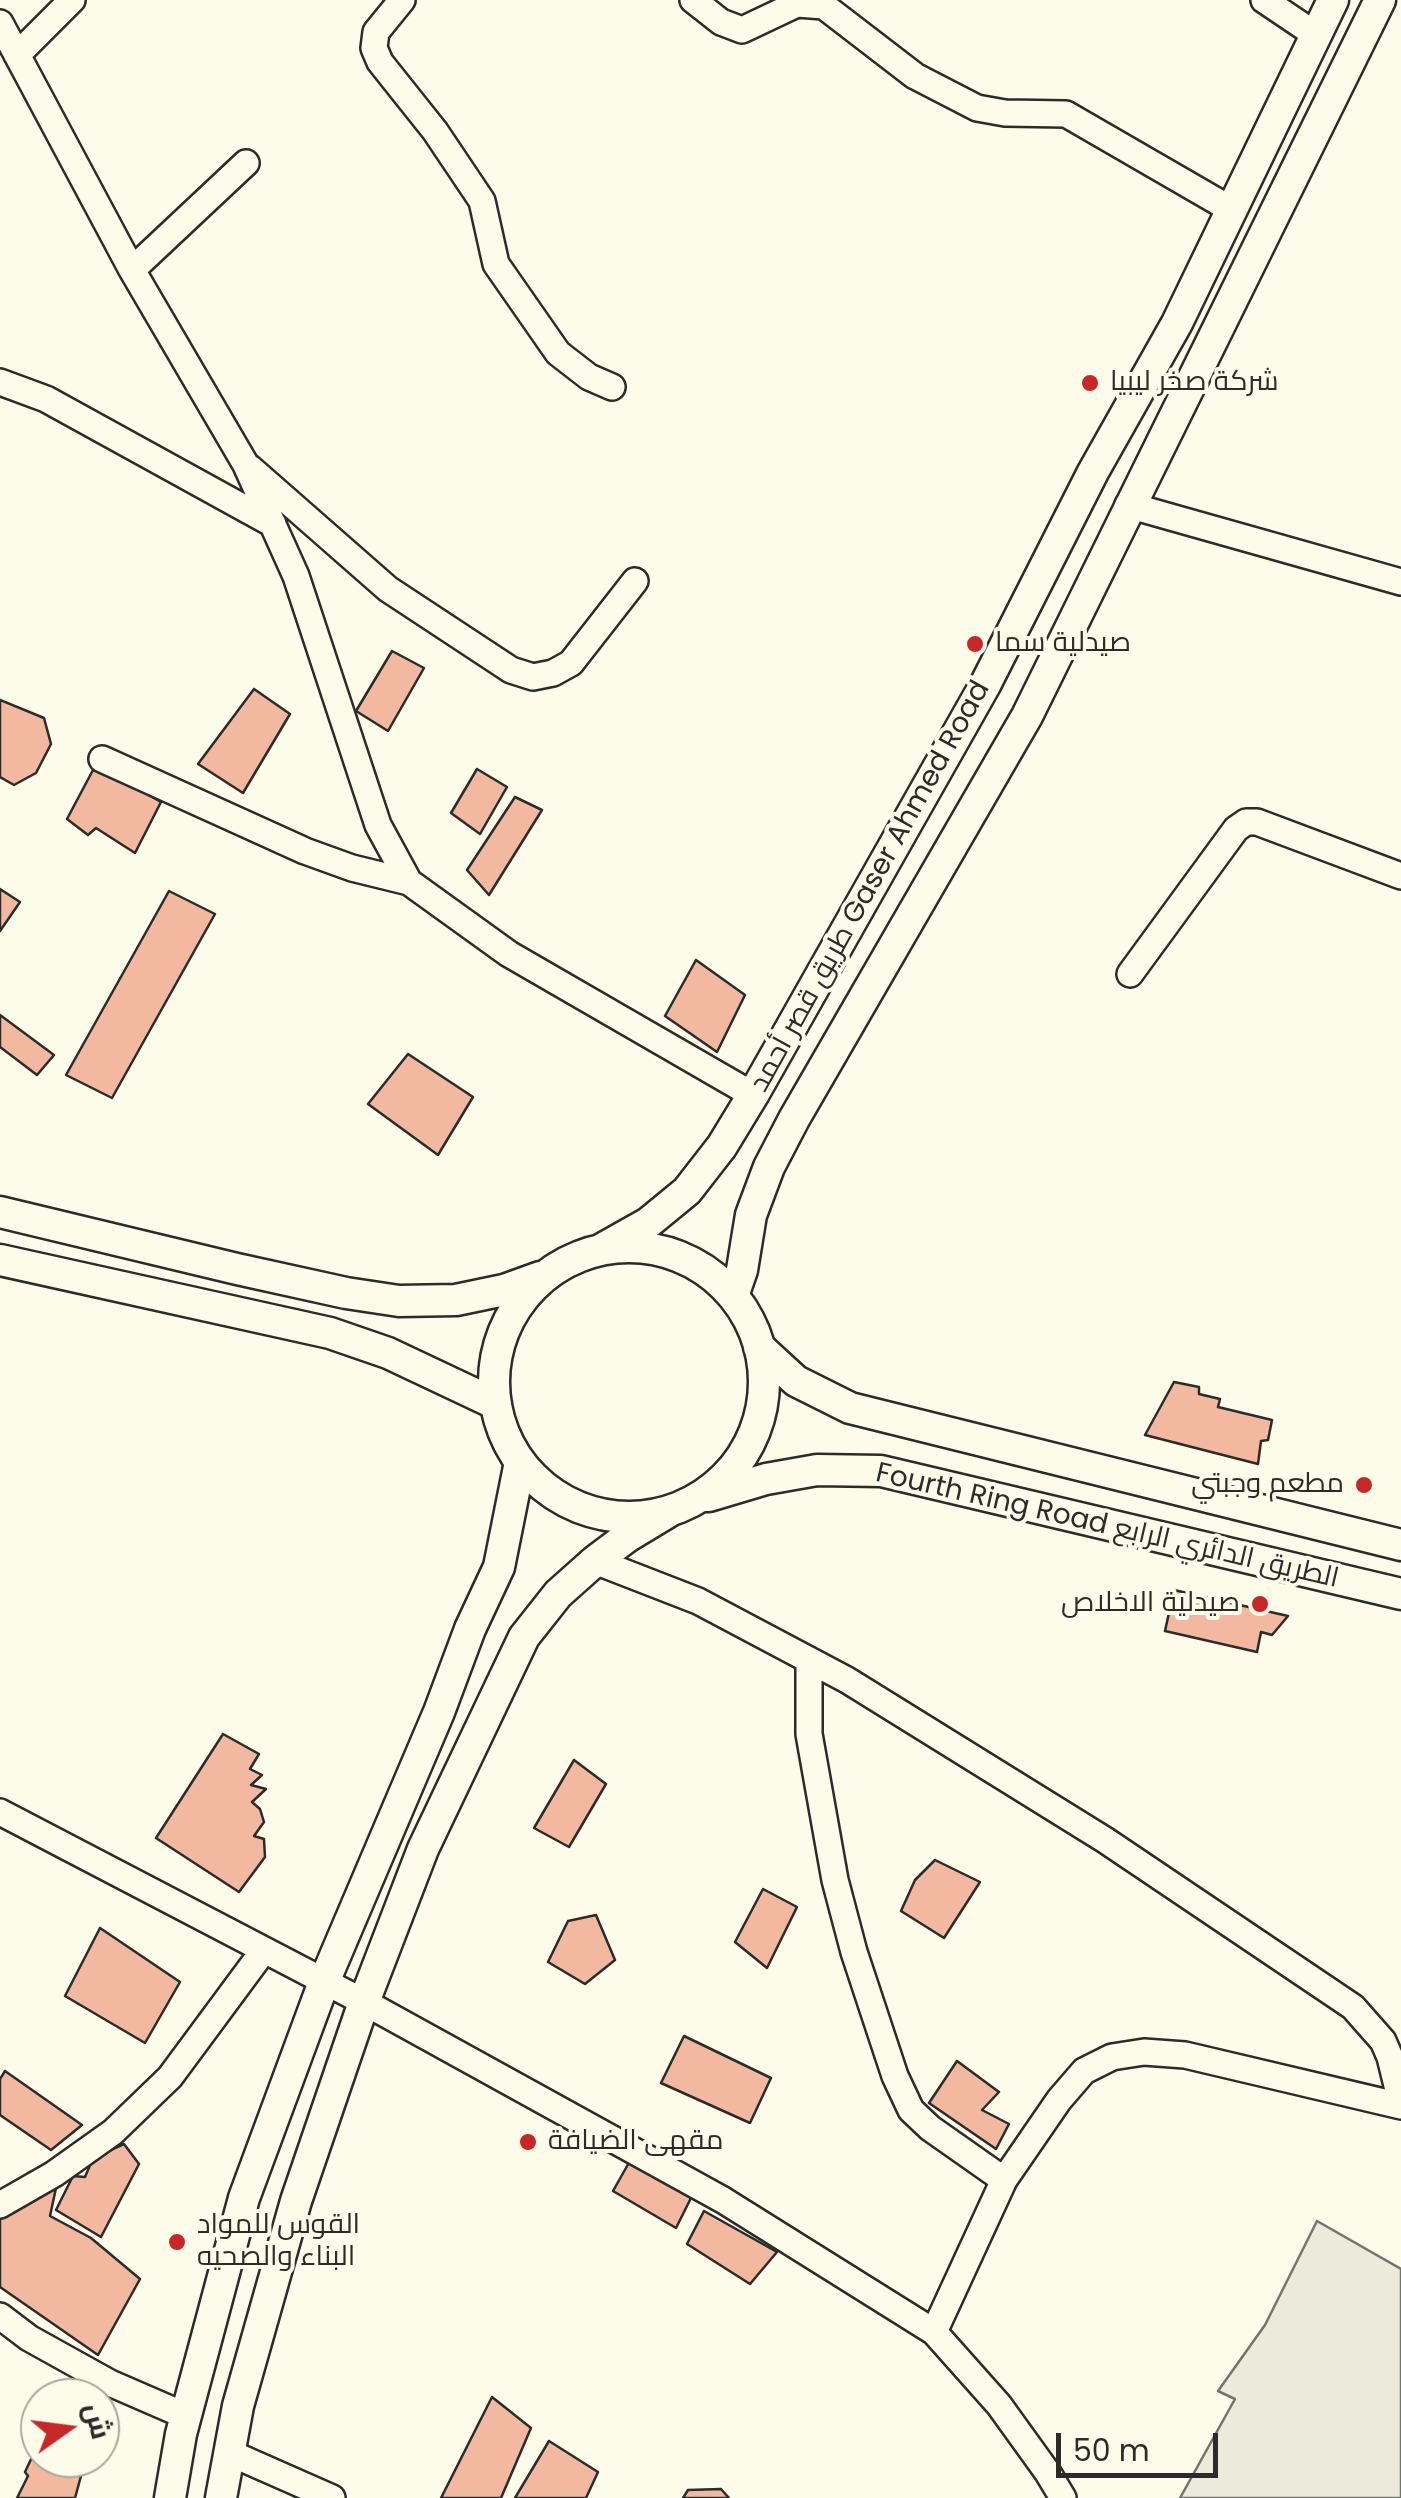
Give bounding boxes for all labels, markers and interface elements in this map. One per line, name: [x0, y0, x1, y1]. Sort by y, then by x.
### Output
place label: شركة صخر ليبيا: [1110, 366, 1279, 400]
marker: شركة صخر ليبيا: [1079, 372, 1101, 394]
place label: صيدلية سما: [995, 627, 1131, 661]
marker: صيدلية سما: [964, 633, 986, 655]
street label: طريق قصر أحمد Gaser Ahmed Road: [744, 676, 998, 1098]
street label: Fourth Ring Road الطريق الدائري الرابع: [872, 1457, 1342, 1597]
place label: مطعم وجبتي: [1191, 1468, 1344, 1502]
marker: مطعم وجبتي: [1353, 1474, 1375, 1496]
place label: صيدلية الاخلاص: [1061, 1587, 1240, 1621]
marker: صيدلية الاخلاص: [1249, 1593, 1271, 1615]
place label: مقهى الضيافة: [548, 2125, 723, 2159]
marker: مقهى الضيافة: [517, 2131, 539, 2153]
place label: القوس للمواد البناء والصحيه: [197, 2209, 360, 2275]
marker: القوس للمواد البناء والصحيه: [166, 2231, 188, 2253]
north arrow: [20, 2378, 120, 2478]
text: ش: [74, 2399, 121, 2443]
scale bar: [1061, 2413, 1224, 2475]
text: 50 m: [1073, 2429, 1150, 2472]

